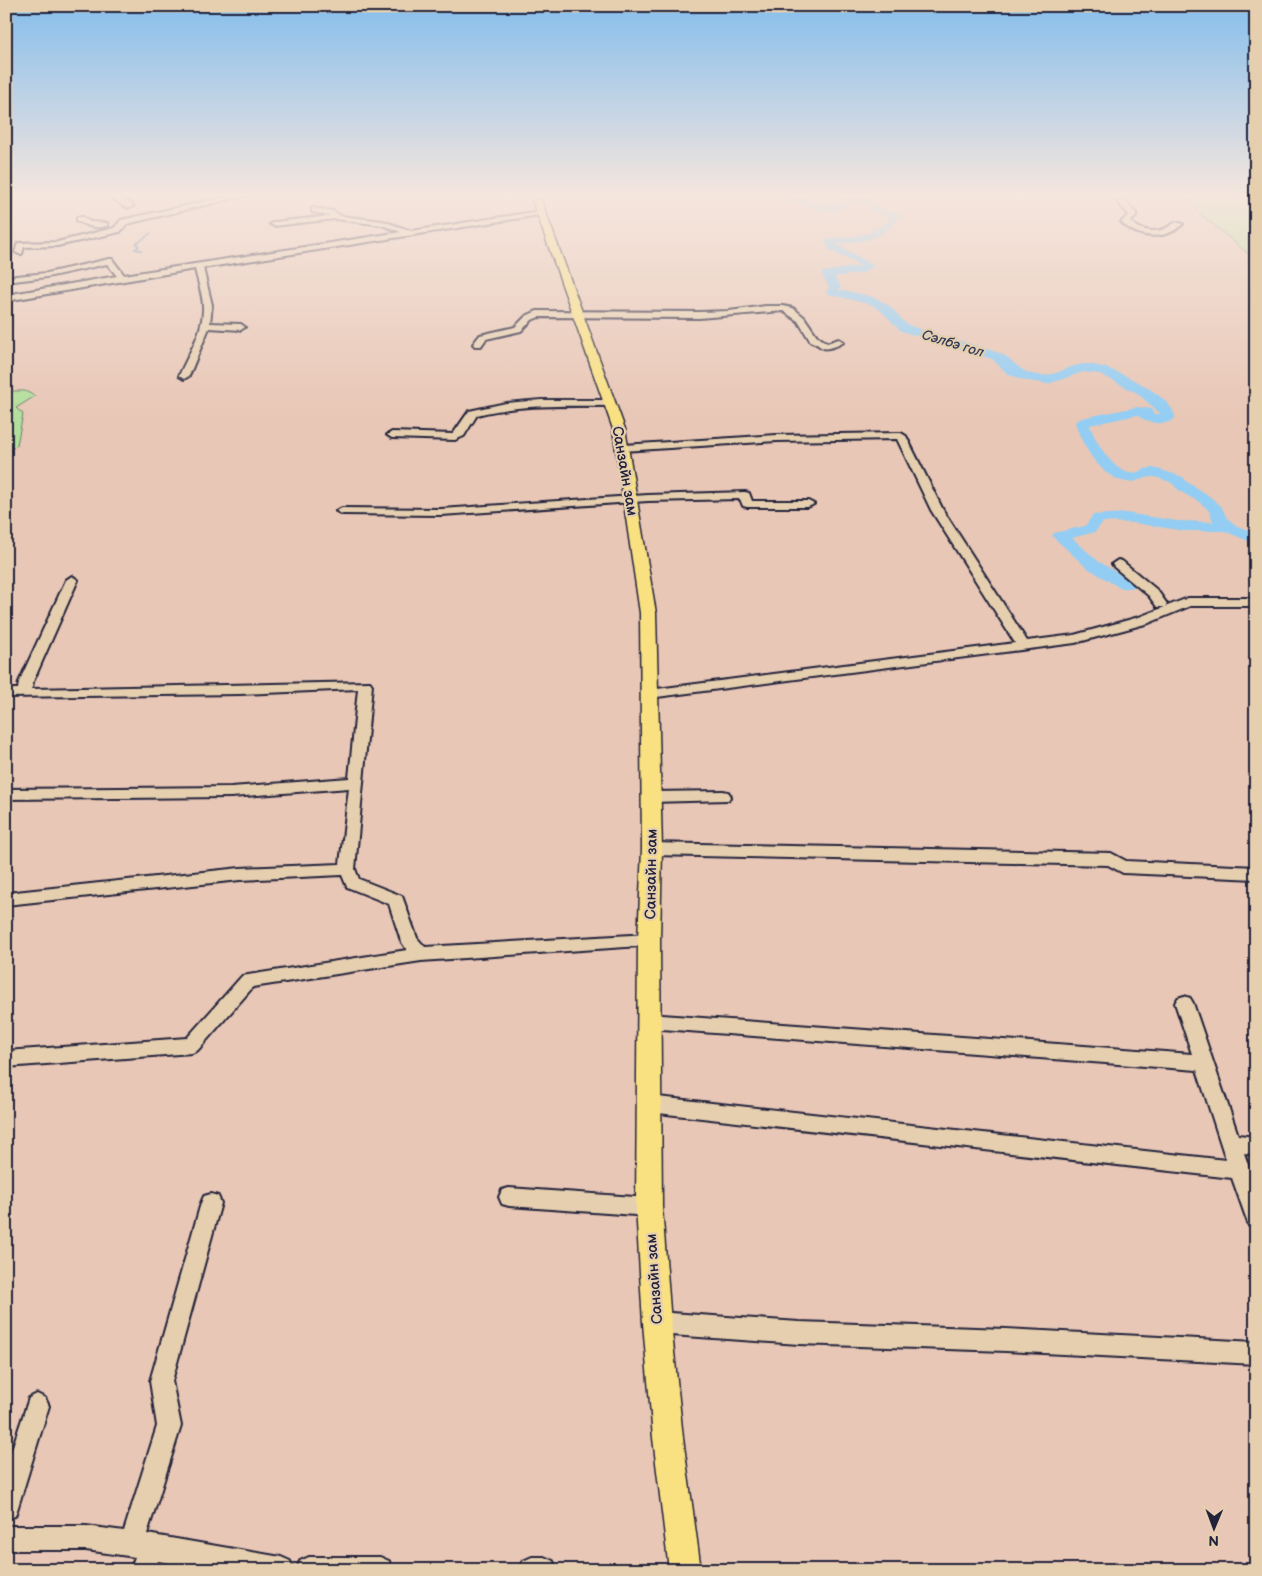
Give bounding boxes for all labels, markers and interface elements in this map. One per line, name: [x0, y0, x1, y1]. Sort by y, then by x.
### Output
water label: Сэлбэ гол: [920, 326, 986, 361]
street label: Санзайн зам: [607, 425, 642, 517]
street label: Санзайн зам: [641, 829, 662, 920]
street label: Санзайн зам: [642, 1233, 667, 1325]
north arrow: [1190, 1504, 1240, 1554]
text: N: [1208, 1532, 1219, 1549]

